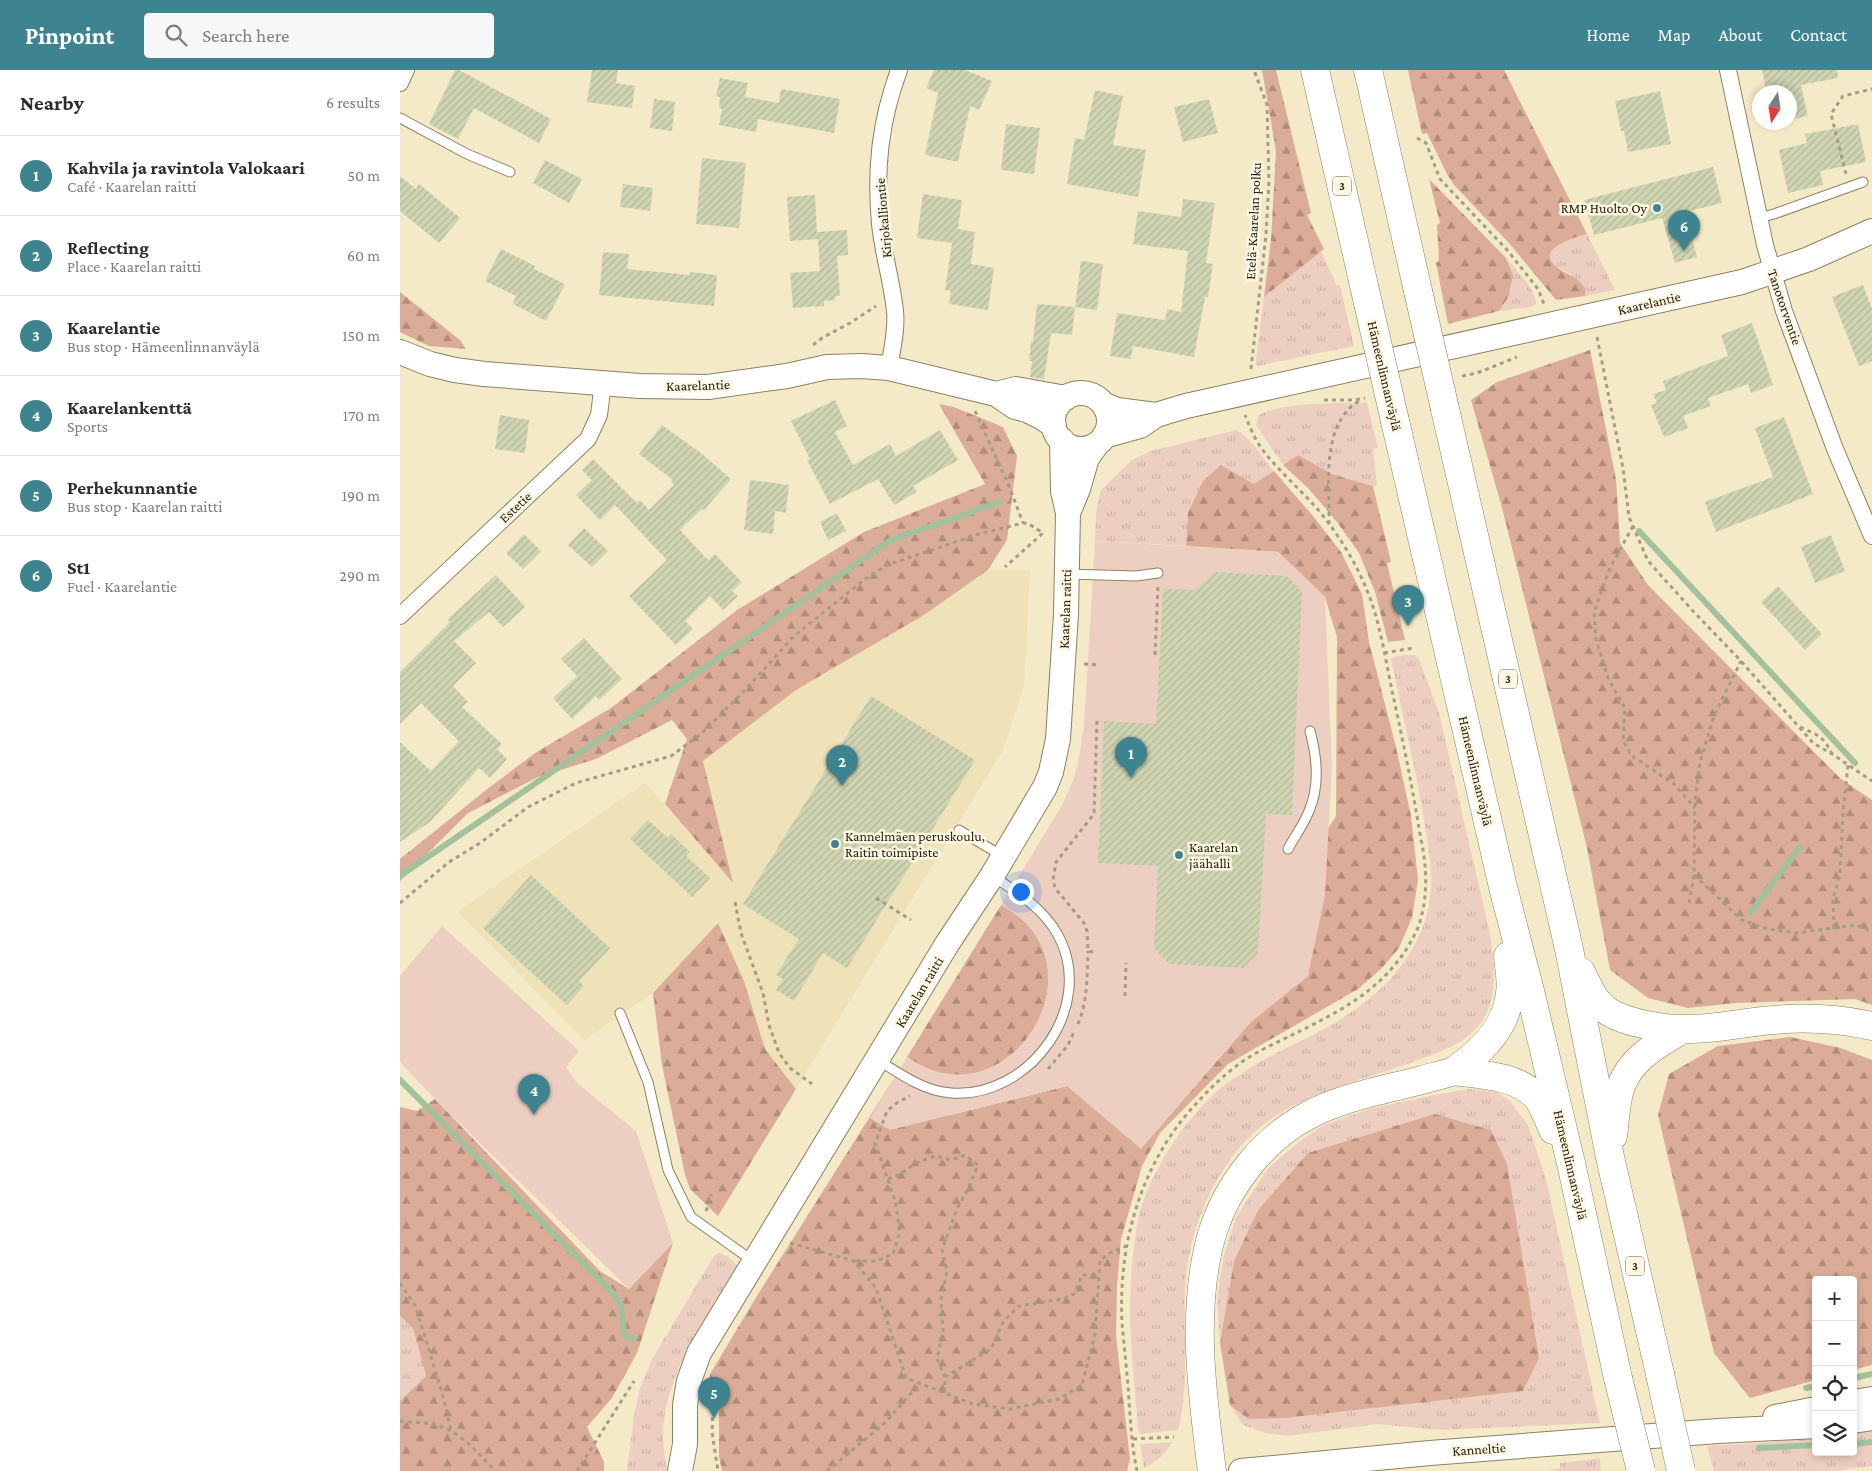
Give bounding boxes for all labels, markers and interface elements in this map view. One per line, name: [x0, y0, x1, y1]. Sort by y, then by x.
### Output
search box: [144, 13, 494, 58]
icon: search: [162, 21, 190, 49]
text: Pinpoint: [25, 22, 114, 49]
text: Search here: [202, 25, 289, 46]
text: Home: [1587, 25, 1630, 45]
text: Map: [1658, 25, 1690, 45]
text: About: [1718, 25, 1762, 45]
text: Contact: [1790, 25, 1847, 45]
north arrow: [1752, 85, 1797, 130]
text: Nearby: [20, 91, 84, 115]
text: 6 results: [326, 94, 380, 111]
text: Kahvila ja ravintola Valokaari: [67, 157, 305, 178]
street label: Etelä-Kaarelan polku: [1242, 161, 1264, 280]
text: 1: [33, 167, 39, 184]
text: 50 m: [348, 167, 380, 184]
road number: 3: [1333, 176, 1351, 195]
street label: Kirjokalliontie: [872, 177, 895, 259]
text: Café · Kaarelan raitti: [67, 178, 196, 195]
place label: RMP Huolto Oy: [1561, 200, 1648, 216]
marker: RMP Huolto Oy: [1651, 202, 1663, 214]
pin: 6: [1668, 210, 1700, 251]
text: Reflecting: [67, 237, 149, 258]
text: 2: [32, 247, 40, 264]
text: 60 m: [347, 247, 380, 264]
text: Place · Kaarelan raitti: [67, 258, 201, 275]
street label: Tanotorventie: [1765, 267, 1805, 347]
street label: Kaarelantie: [1616, 288, 1682, 318]
text: Kaarelantie: [67, 317, 160, 338]
street label: Hämeenlinnanväylä: [1365, 319, 1406, 433]
text: 3: [32, 327, 40, 344]
text: 150 m: [342, 327, 380, 344]
text: Bus stop · Hämeenlinnanväylä: [67, 338, 260, 355]
street label: Kaarelantie: [666, 376, 730, 394]
text: Kaarelankenttä: [67, 397, 192, 418]
text: 4: [32, 407, 40, 424]
text: 170 m: [343, 407, 380, 424]
text: Sports: [67, 418, 108, 435]
text: Perhekunnantie: [67, 477, 197, 498]
text: 5: [32, 487, 40, 504]
text: 190 m: [342, 487, 380, 504]
street label: Estetie: [496, 488, 534, 526]
text: Bus stop · Kaarelan raitti: [67, 498, 222, 515]
text: St1: [67, 557, 90, 578]
text: 6: [32, 567, 40, 584]
text: 290 m: [339, 567, 380, 584]
street label: Kaarelan raitti: [1056, 569, 1074, 649]
text: Fuel · Kaarelantie: [67, 578, 177, 595]
pin: 3: [1392, 585, 1424, 626]
road number: 3: [1499, 670, 1517, 688]
street label: Hämeenlinnanväylä: [1456, 714, 1497, 828]
pin: 1: [1115, 737, 1147, 778]
pin: 2: [826, 745, 858, 786]
place label: Kannelmäen peruskoulu, Raitin toimipiste: [845, 828, 985, 860]
marker: Kannelmäen peruskoulu, Raitin toimipiste: [829, 838, 841, 850]
place label: Kaarelan jäähalli: [1188, 839, 1239, 872]
marker: Kaarelan jäähalli: [1173, 849, 1185, 861]
your location: [1008, 879, 1034, 905]
street label: Kaarelan raitti: [892, 953, 947, 1030]
pin: 4: [518, 1074, 550, 1115]
street label: Hämeenlinnanväylä: [1551, 1108, 1592, 1222]
road number: 3: [1626, 1256, 1644, 1276]
map controls: [1812, 1276, 1857, 1456]
button: +: [1812, 1276, 1857, 1321]
button: −: [1812, 1321, 1857, 1366]
button: locate: [1812, 1366, 1857, 1411]
pin: 5: [698, 1377, 730, 1418]
button: layers: [1812, 1411, 1857, 1456]
street label: Kanneltie: [1452, 1439, 1506, 1459]

